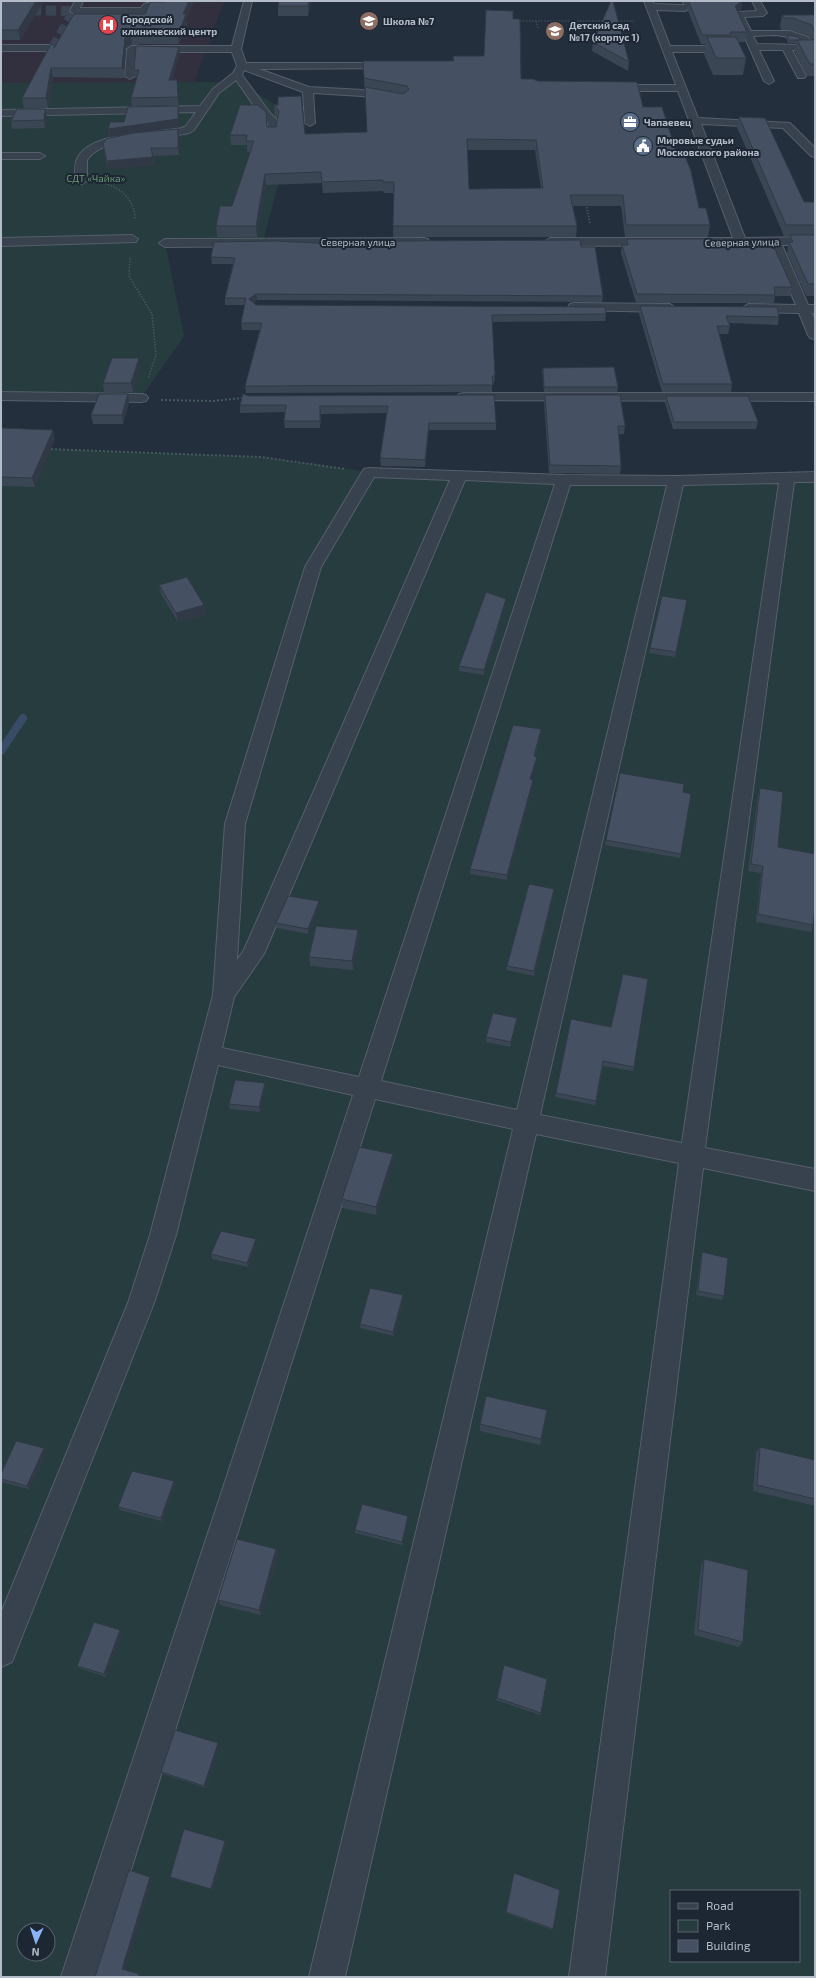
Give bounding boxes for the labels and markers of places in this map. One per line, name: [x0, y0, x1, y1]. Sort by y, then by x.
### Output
school or university icon: Школа №7: [358, 10, 380, 32]
place label: Городской клинический центр: [122, 13, 217, 37]
hospital icon: Городской клинический центр: [97, 14, 119, 36]
place label: Школа №7: [383, 15, 435, 27]
place label: Детский сад №17 (корпус 1): [569, 19, 640, 43]
school or university icon: Детский сад №17 (корпус 1): [544, 20, 566, 42]
office icon: Чапаевец: [619, 111, 641, 133]
place label: Чапаевец: [644, 116, 692, 128]
place label: Мировые судьи Московского района: [657, 134, 760, 158]
public building icon: Мировые судьи Московского района: [632, 135, 654, 157]

